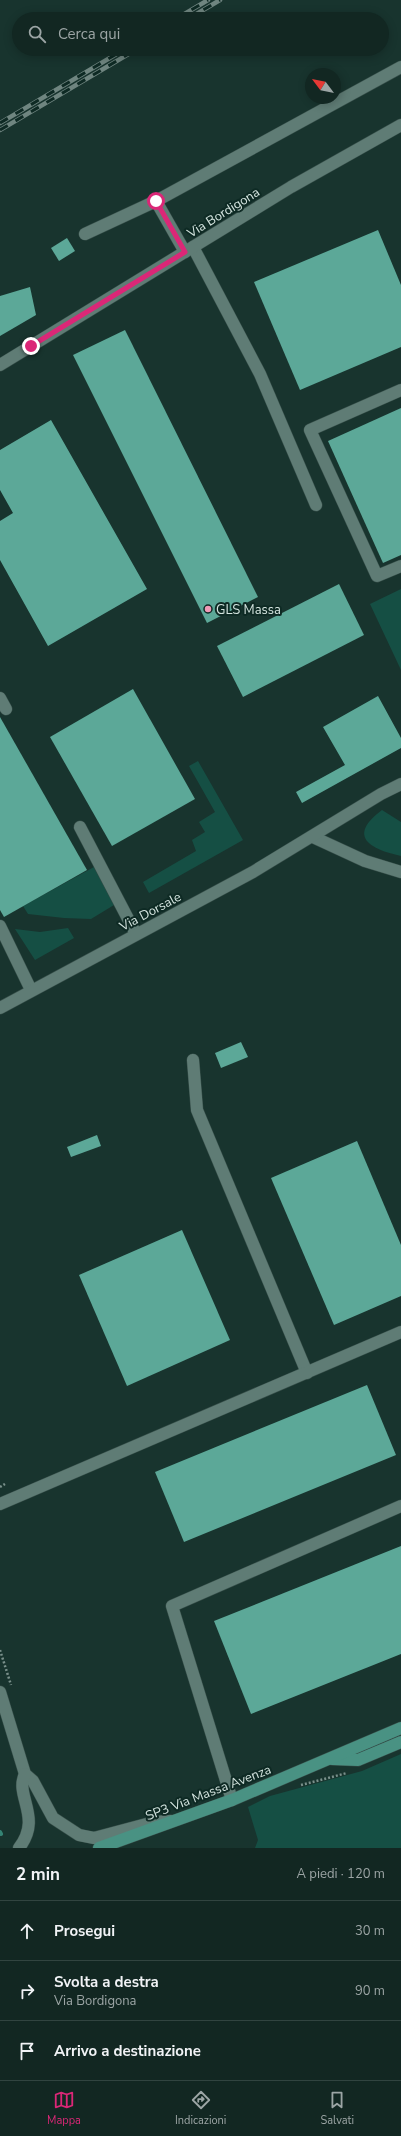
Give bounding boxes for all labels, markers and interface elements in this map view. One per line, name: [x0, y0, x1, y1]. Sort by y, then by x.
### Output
search box: [12, 12, 389, 56]
icon: search: [26, 23, 48, 45]
text: Cerca qui: [58, 24, 120, 44]
north arrow: [305, 68, 341, 104]
street label: Via Bordigona: [183, 183, 263, 243]
route start: [147, 192, 165, 210]
route end: [22, 337, 40, 355]
place label: GLS Massa: [216, 601, 281, 619]
marker: GLS Massa: [203, 604, 213, 614]
street label: Via Dorsale: [116, 888, 185, 936]
street label: SP3 Via Massa Avenza: [143, 1761, 274, 1825]
text: 2 min: [16, 1863, 60, 1886]
text: A piedi · 120 m: [297, 1865, 385, 1883]
icon: ahead: [16, 1920, 38, 1942]
text: Prosegui: [54, 1921, 115, 1941]
text: 30 m: [355, 1922, 385, 1940]
text: Svolta a destra: [54, 1972, 159, 1992]
icon: right: [16, 1980, 38, 2002]
text: 90 m: [355, 1982, 385, 2000]
text: Via Bordigona: [54, 1992, 137, 2010]
icon: arrive: [16, 2040, 38, 2062]
text: Arrivo a destinazione: [54, 2041, 201, 2061]
tab: Mappa: [47, 2089, 81, 2128]
tab: Indicazioni: [175, 2089, 226, 2128]
tab: Salvati: [320, 2089, 354, 2128]

